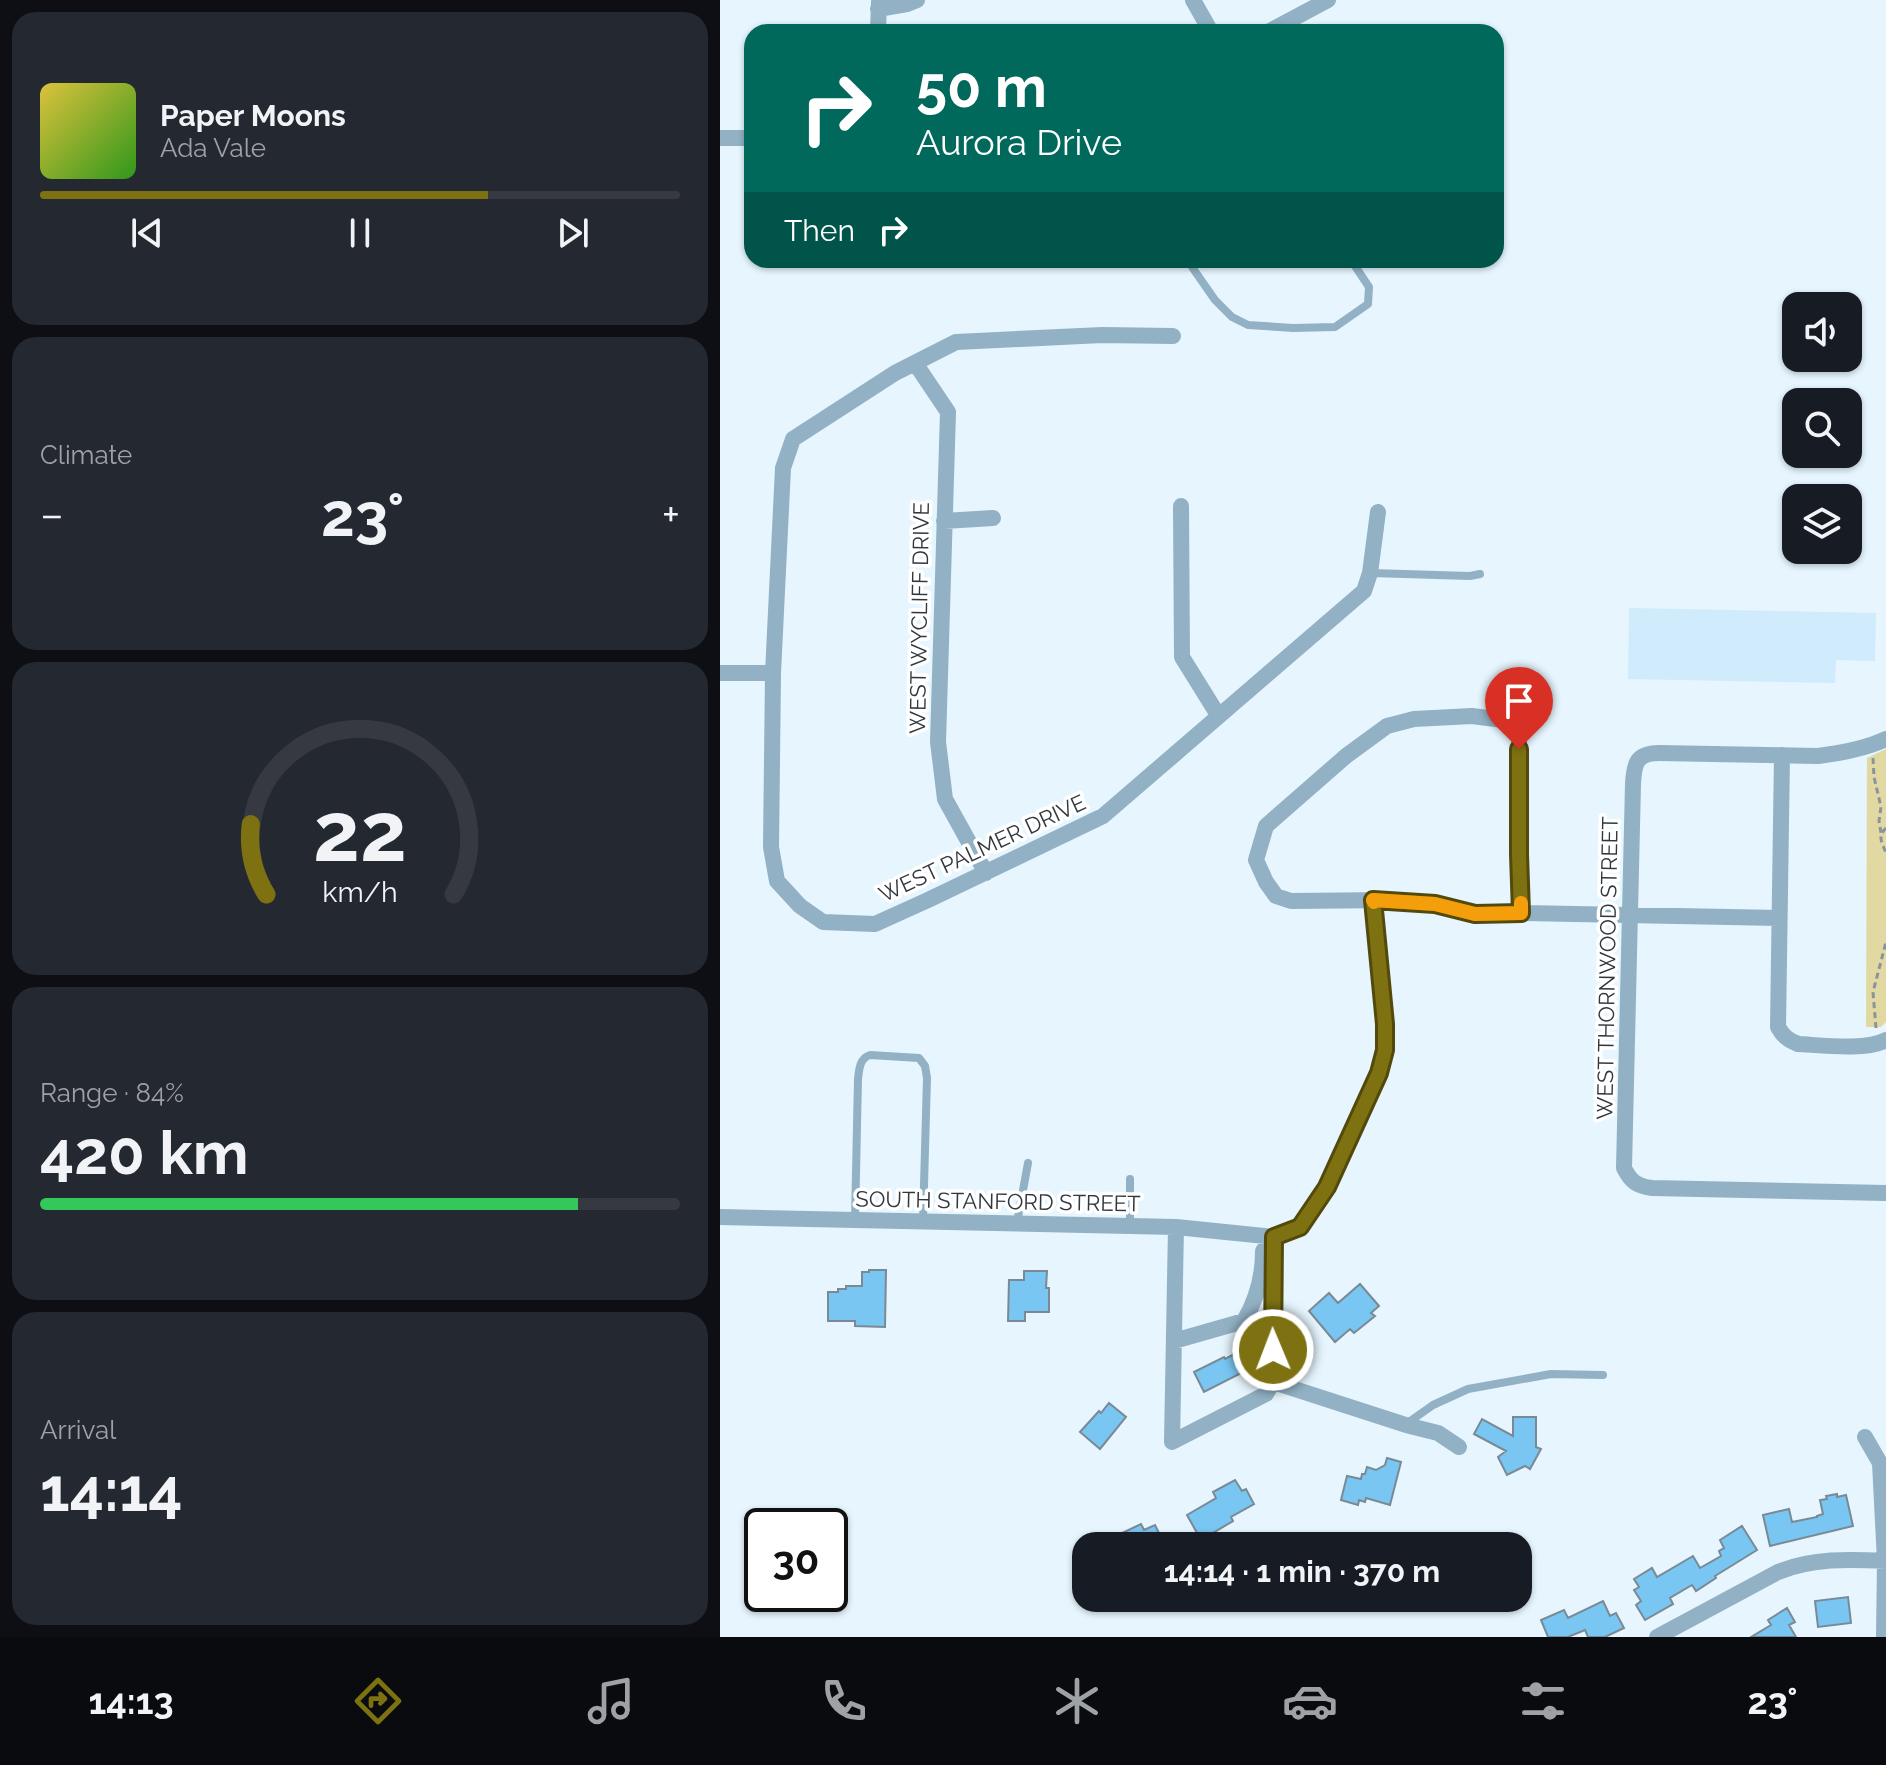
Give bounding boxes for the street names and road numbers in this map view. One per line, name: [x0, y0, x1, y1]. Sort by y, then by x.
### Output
street label: WEST WYCLIFF DRIVE: [904, 502, 934, 734]
street label: WEST PALMER DRIVE: [875, 789, 1089, 907]
street label: WEST THORNWOOD STREET: [1591, 816, 1623, 1120]
street label: SOUTH STANFORD STREET: [855, 1186, 1141, 1216]

